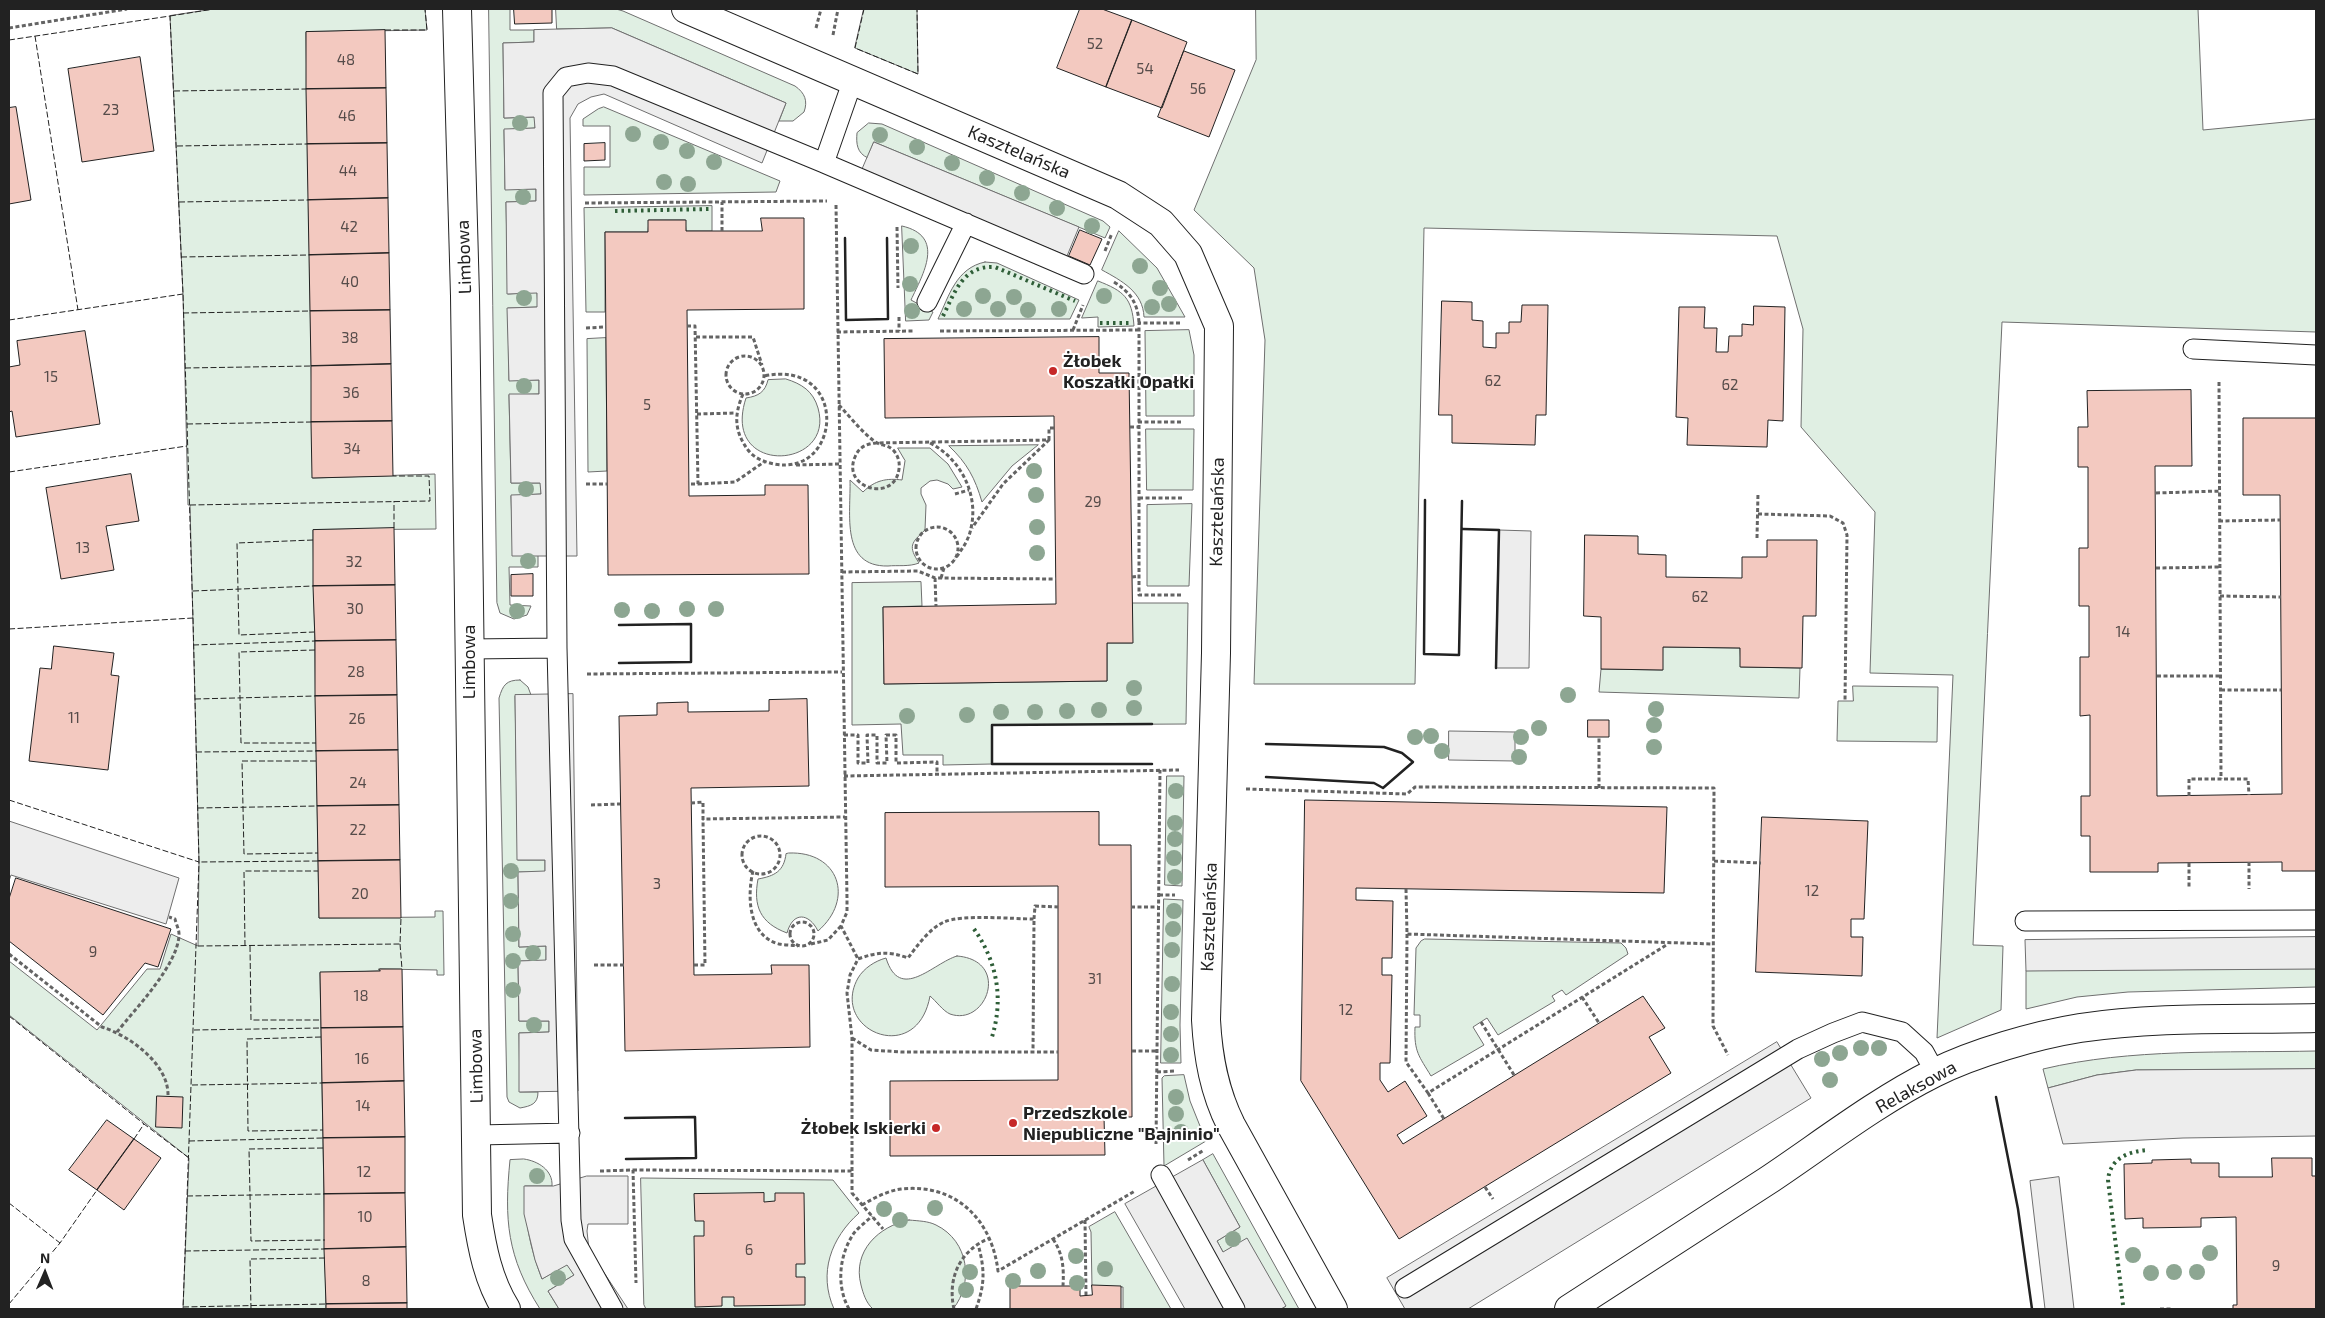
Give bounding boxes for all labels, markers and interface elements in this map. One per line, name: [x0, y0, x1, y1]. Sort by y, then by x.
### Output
house number: 52: [1087, 35, 1103, 53]
house number: 48: [337, 51, 355, 69]
house number: 54: [1136, 60, 1154, 78]
house number: 56: [1190, 80, 1206, 98]
house number: 23: [103, 101, 119, 119]
house number: 46: [338, 107, 356, 125]
street label: Kasztelańska: [965, 121, 1073, 183]
house number: 44: [339, 162, 357, 180]
house number: 42: [340, 218, 358, 236]
street label: Limbowa: [452, 219, 476, 295]
house number: 40: [341, 273, 359, 291]
house number: 38: [341, 329, 359, 347]
place label: Żłobek Koszałki Opałki: [1063, 350, 1194, 392]
marker: Żłobek Koszałki Opałki: [1047, 365, 1059, 377]
house number: 15: [44, 368, 58, 386]
house number: 62: [1484, 372, 1502, 390]
house number: 62: [1721, 376, 1739, 394]
house number: 36: [343, 384, 359, 402]
house number: 5: [643, 396, 651, 414]
house number: 34: [343, 440, 361, 458]
street label: Kasztelańska: [1205, 457, 1229, 567]
house number: 29: [1084, 493, 1102, 511]
house number: 13: [76, 539, 90, 557]
house number: 32: [346, 553, 362, 571]
house number: 62: [1691, 588, 1709, 606]
house number: 30: [346, 600, 364, 618]
house number: 14: [2115, 623, 2131, 641]
street label: Limbowa: [458, 625, 480, 699]
house number: 28: [347, 663, 365, 681]
house number: 11: [68, 709, 80, 727]
house number: 26: [348, 710, 366, 728]
house number: 24: [349, 774, 367, 792]
house number: 22: [350, 821, 366, 839]
street label: Kasztelańska: [1196, 862, 1222, 972]
house number: 3: [653, 875, 661, 893]
house number: 12: [1805, 882, 1819, 900]
house number: 20: [351, 885, 369, 903]
house number: 9: [89, 943, 97, 961]
house number: 31: [1088, 970, 1102, 988]
house number: 18: [353, 987, 369, 1005]
house number: 12: [1339, 1001, 1353, 1019]
street label: Limbowa: [465, 1029, 487, 1103]
house number: 16: [355, 1050, 369, 1068]
street label: Relaksowa: [1872, 1056, 1960, 1118]
house number: 14: [355, 1097, 371, 1115]
place label: Przedszkole Niepubliczne "Bajninio": [1023, 1102, 1220, 1144]
place label: Żłobek Iskierki: [801, 1117, 926, 1139]
marker: Przedszkole Niepubliczne "Bajninio": [1007, 1117, 1019, 1129]
marker: Żłobek Iskierki: [930, 1122, 942, 1134]
house number: 12: [357, 1163, 371, 1181]
house number: 10: [357, 1208, 373, 1226]
house number: 6: [745, 1241, 753, 1259]
north arrow: [20, 1248, 70, 1298]
text: N: [40, 1249, 50, 1266]
house number: 9: [2272, 1257, 2280, 1275]
house number: 8: [361, 1272, 371, 1290]

